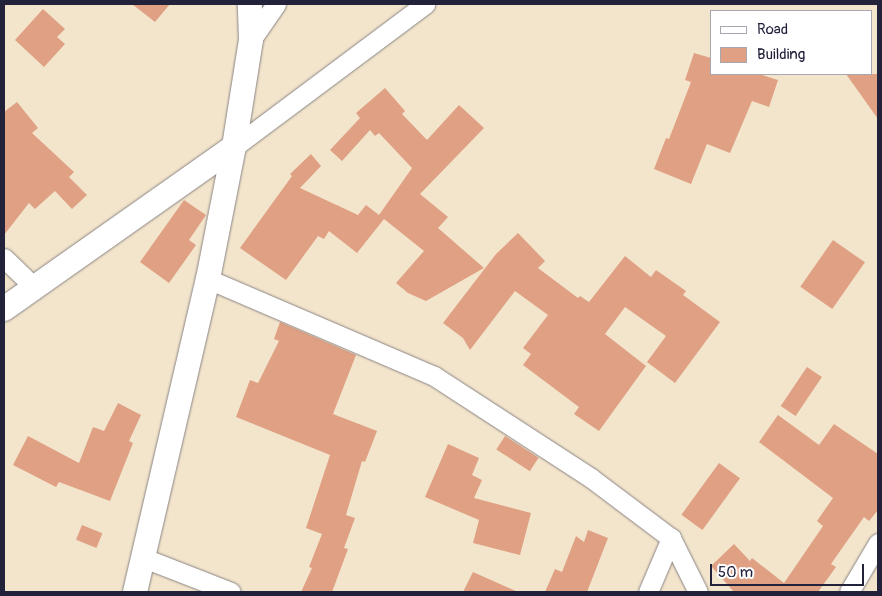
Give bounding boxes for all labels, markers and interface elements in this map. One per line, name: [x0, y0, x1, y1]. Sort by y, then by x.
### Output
legend: [710, 10, 872, 75]
text: Road: [757, 20, 788, 39]
text: Building: [757, 45, 805, 64]
scale bar: [712, 554, 866, 586]
text: 50 m: [718, 563, 753, 582]

